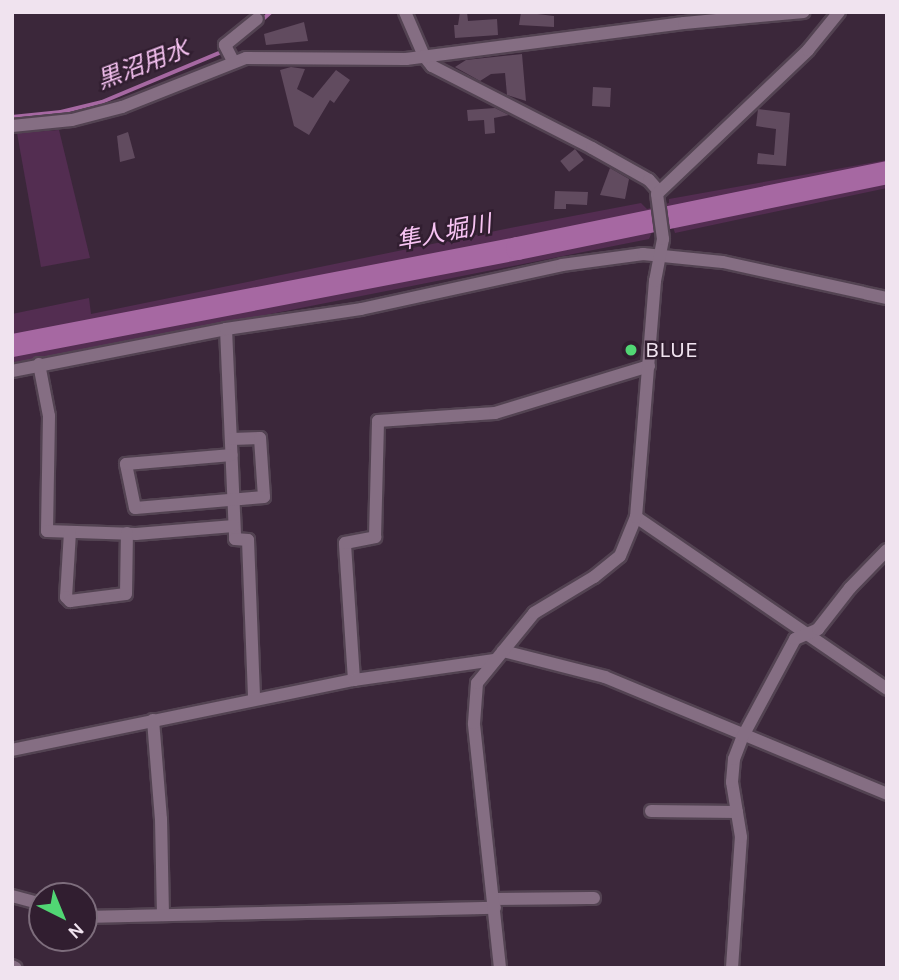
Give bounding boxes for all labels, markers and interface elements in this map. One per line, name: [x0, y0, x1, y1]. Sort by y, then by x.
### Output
water label: 黒沼用水: [93, 34, 193, 96]
water label: 隼人堀川: [394, 210, 494, 256]
place label: BLUE: [645, 336, 698, 364]
marker: BLUE: [623, 342, 639, 358]
north arrow: [28, 882, 98, 952]
text: N: [63, 918, 88, 944]

